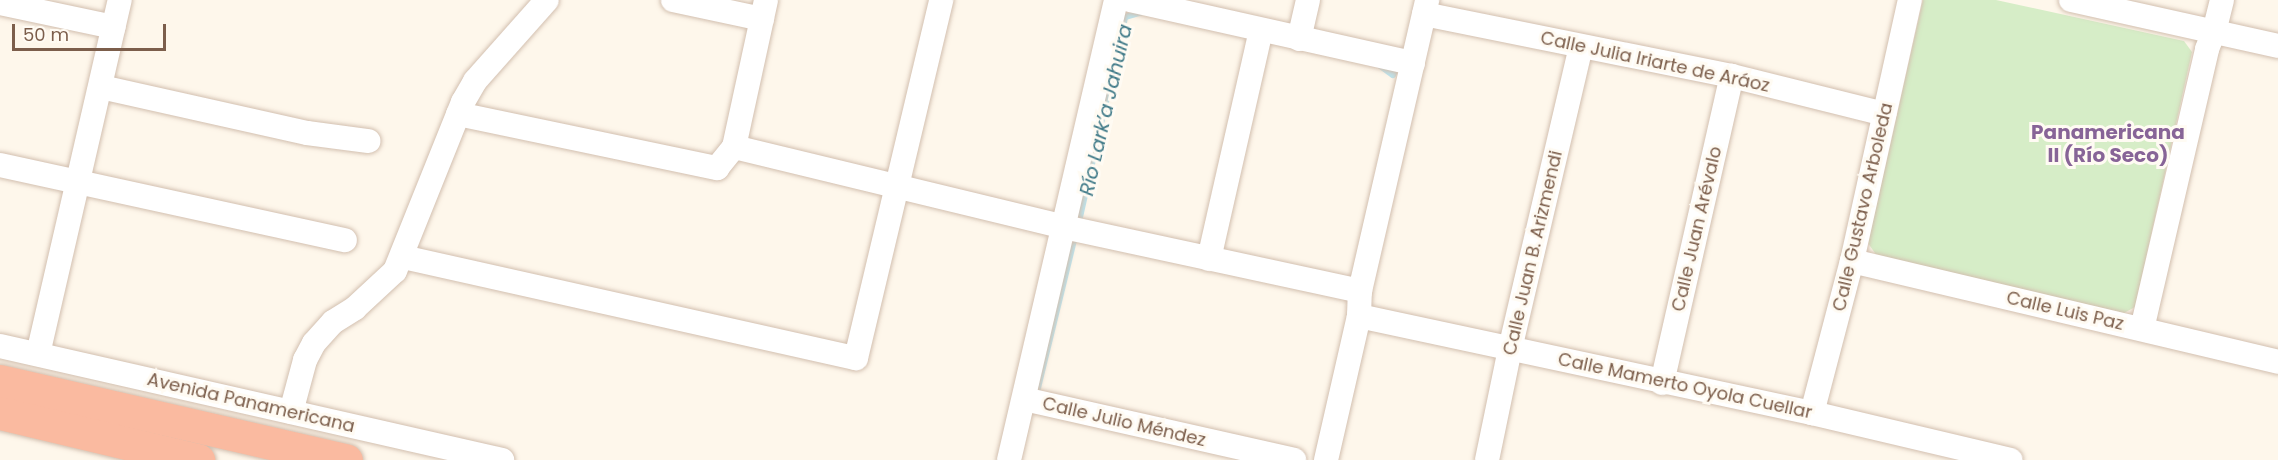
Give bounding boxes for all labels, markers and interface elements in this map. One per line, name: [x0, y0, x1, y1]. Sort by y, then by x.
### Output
scale bar: [15, 12, 170, 50]
text: 50 m: [23, 22, 69, 47]
water label: Río Lark’a Jahuira: [1075, 22, 1137, 198]
street label: Calle Julia Iriarte de Aráoz: [1539, 27, 1771, 97]
street label: Calle Gustavo Arboleda: [1828, 101, 1898, 313]
district label: Panamericana II (Río Seco): [2031, 121, 2185, 168]
street label: Calle Juan Arévalo: [1668, 144, 1726, 314]
street label: Calle Juan B. Arizmendi: [1499, 149, 1567, 357]
street label: Calle Luis Paz: [2004, 287, 2126, 335]
street label: Calle Mamerto Oyola Cuellar: [1556, 348, 1814, 424]
street label: Avenida Panamericana: [145, 369, 357, 437]
street label: Calle Julio Méndez: [1040, 393, 1208, 451]

